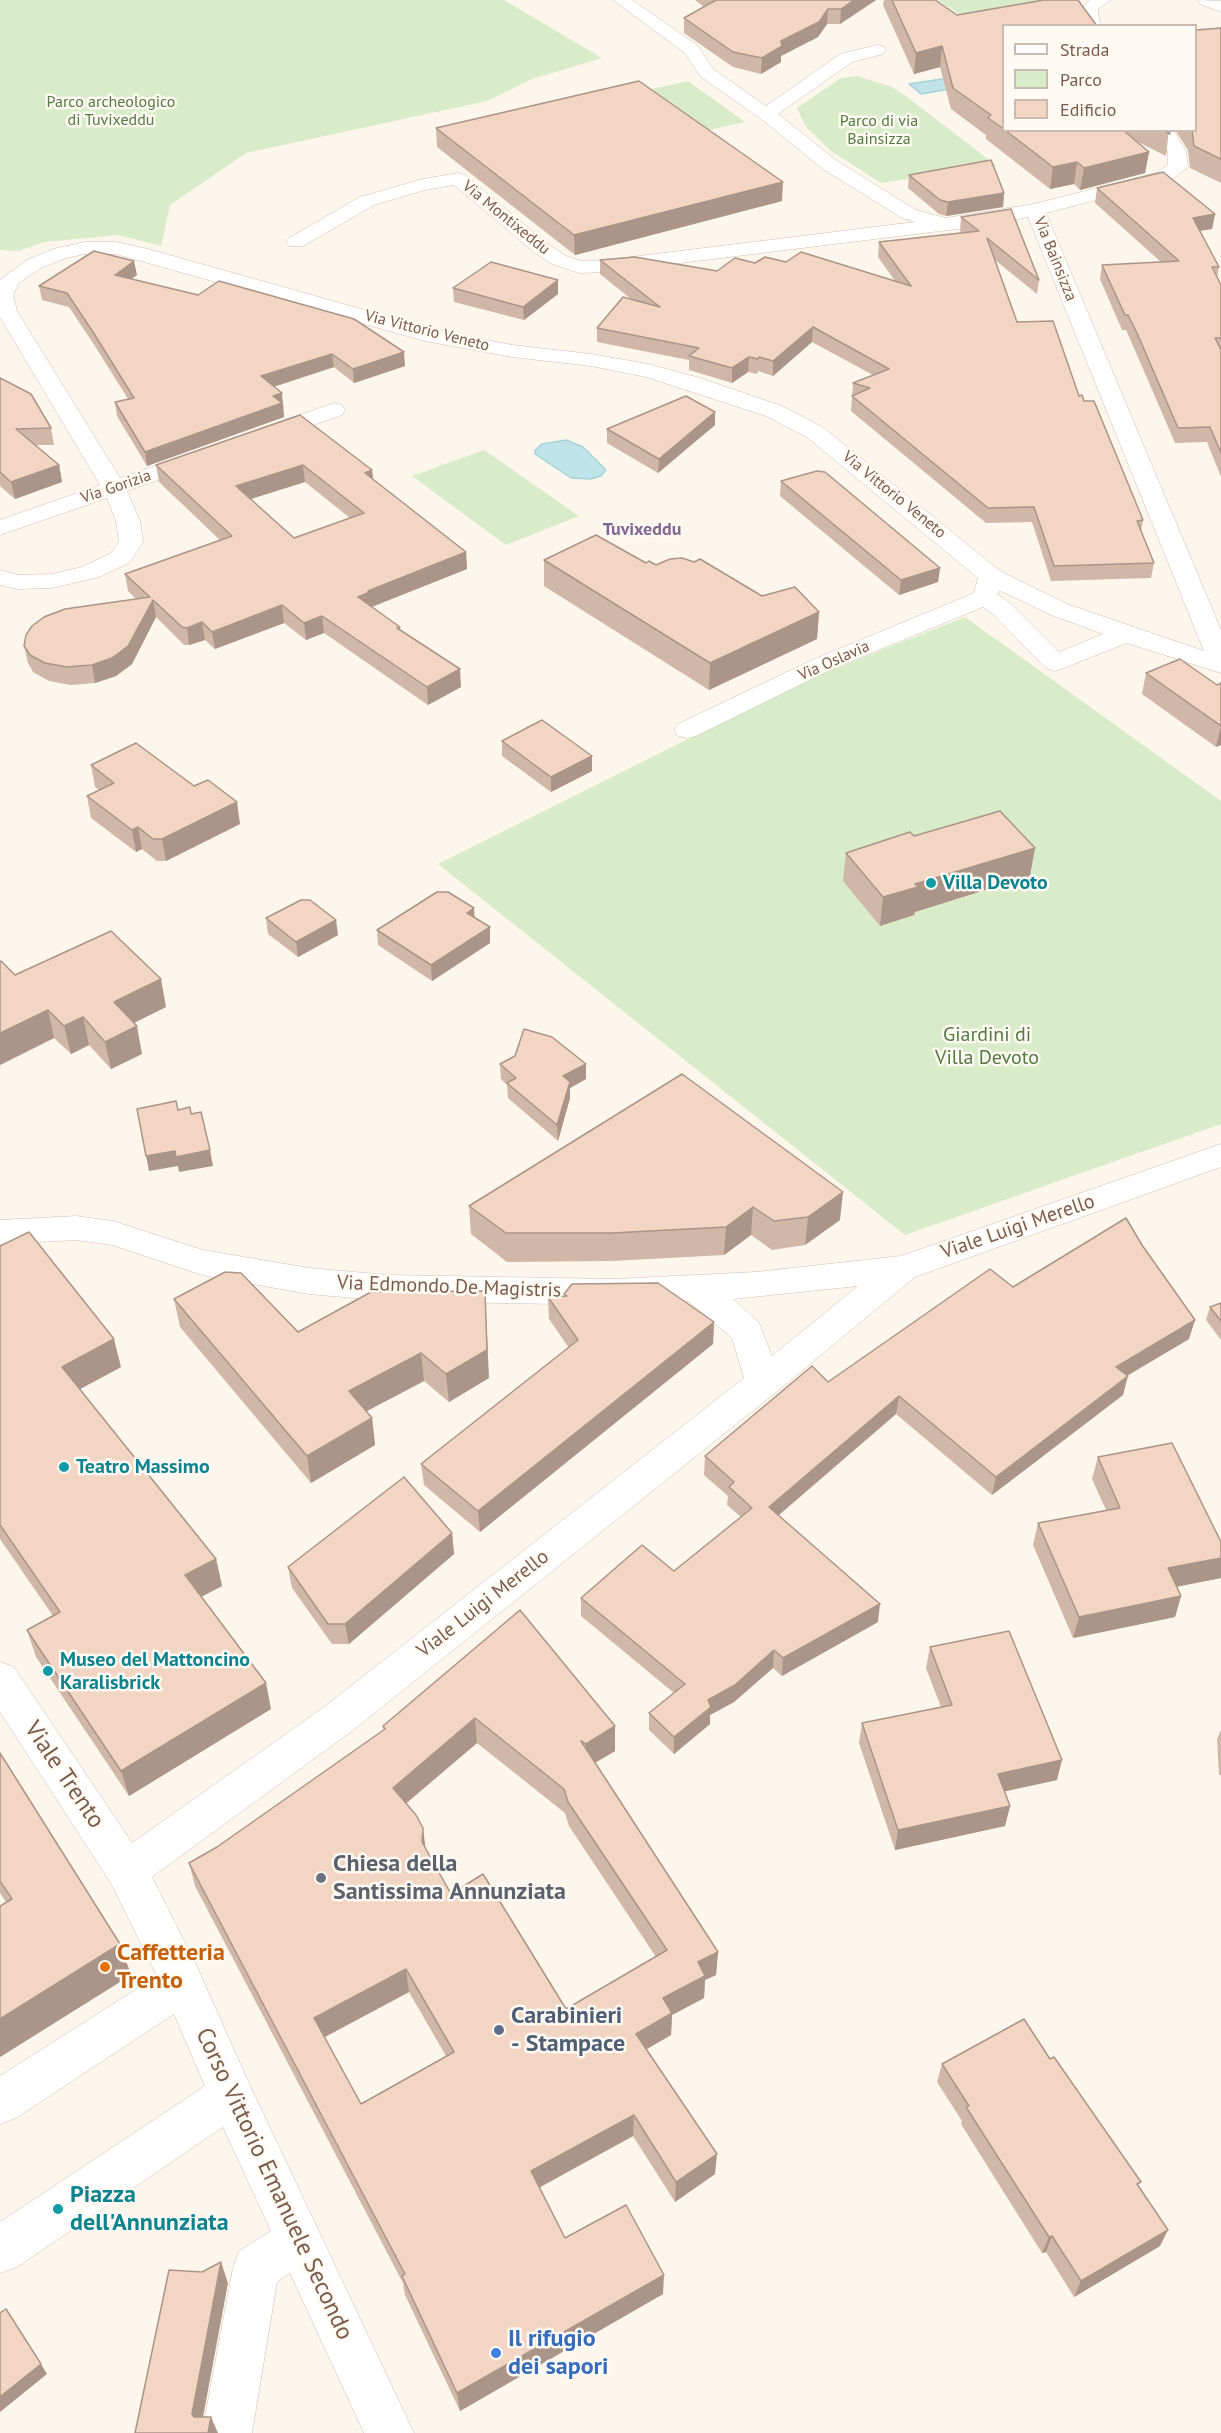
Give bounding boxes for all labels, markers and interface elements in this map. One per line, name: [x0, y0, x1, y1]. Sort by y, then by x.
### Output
legend: [1002, 24, 1197, 132]
text: Strada: [1060, 38, 1109, 61]
text: Parco: [1060, 68, 1102, 91]
park label: Parco archeologico di Tuvixeddu: [47, 92, 175, 130]
text: Edificio: [1060, 98, 1116, 121]
park label: Parco di via Bainsizza: [840, 111, 918, 149]
street label: Via Montixeddu: [458, 177, 554, 259]
street label: Via Bainsizza: [1029, 214, 1081, 304]
street label: Via Vittorio Veneto: [363, 306, 491, 356]
street label: Via Vittorio Veneto: [838, 447, 950, 543]
street label: Via Gorizia: [78, 466, 154, 508]
district label: Tuvixeddu: [603, 519, 681, 541]
street label: Via Oslavia: [795, 637, 873, 685]
place label: Villa Devoto: [943, 871, 1048, 895]
marker: Villa Devoto: [924, 876, 938, 890]
park label: Giardini di Villa Devoto: [935, 1023, 1039, 1070]
street label: Viale Luigi Merello: [938, 1189, 1098, 1265]
street label: Via Edmondo De Magistris: [336, 1271, 562, 1303]
place label: Teatro Massimo: [76, 1455, 210, 1479]
marker: Teatro Massimo: [57, 1460, 71, 1474]
street label: Viale Luigi Merello: [412, 1545, 554, 1663]
place label: Museo del Mattoncino Karalisbrick: [60, 1648, 250, 1695]
marker: Museo del Mattoncino Karalisbrick: [41, 1664, 55, 1678]
street label: Viale Trento: [18, 1716, 110, 1834]
place label: Chiesa della Santissima Annunziata: [333, 1850, 566, 1906]
marker: Chiesa della Santissima Annunziata: [314, 1871, 328, 1885]
place label: Caffetteria Trento: [117, 1939, 225, 1995]
marker: Caffetteria Trento: [98, 1960, 112, 1974]
place label: Carabinieri - Stampace: [511, 2002, 625, 2058]
street label: Corso Vittorio Emanuele Secondo: [189, 2023, 359, 2345]
marker: Carabinieri - Stampace: [492, 2023, 506, 2037]
place label: Piazza dell'Annunziata: [70, 2181, 229, 2237]
marker: Piazza dell'Annunziata: [51, 2202, 65, 2216]
place label: Il rifugio dei sapori: [508, 2325, 608, 2381]
marker: Il rifugio dei sapori: [489, 2346, 503, 2360]

